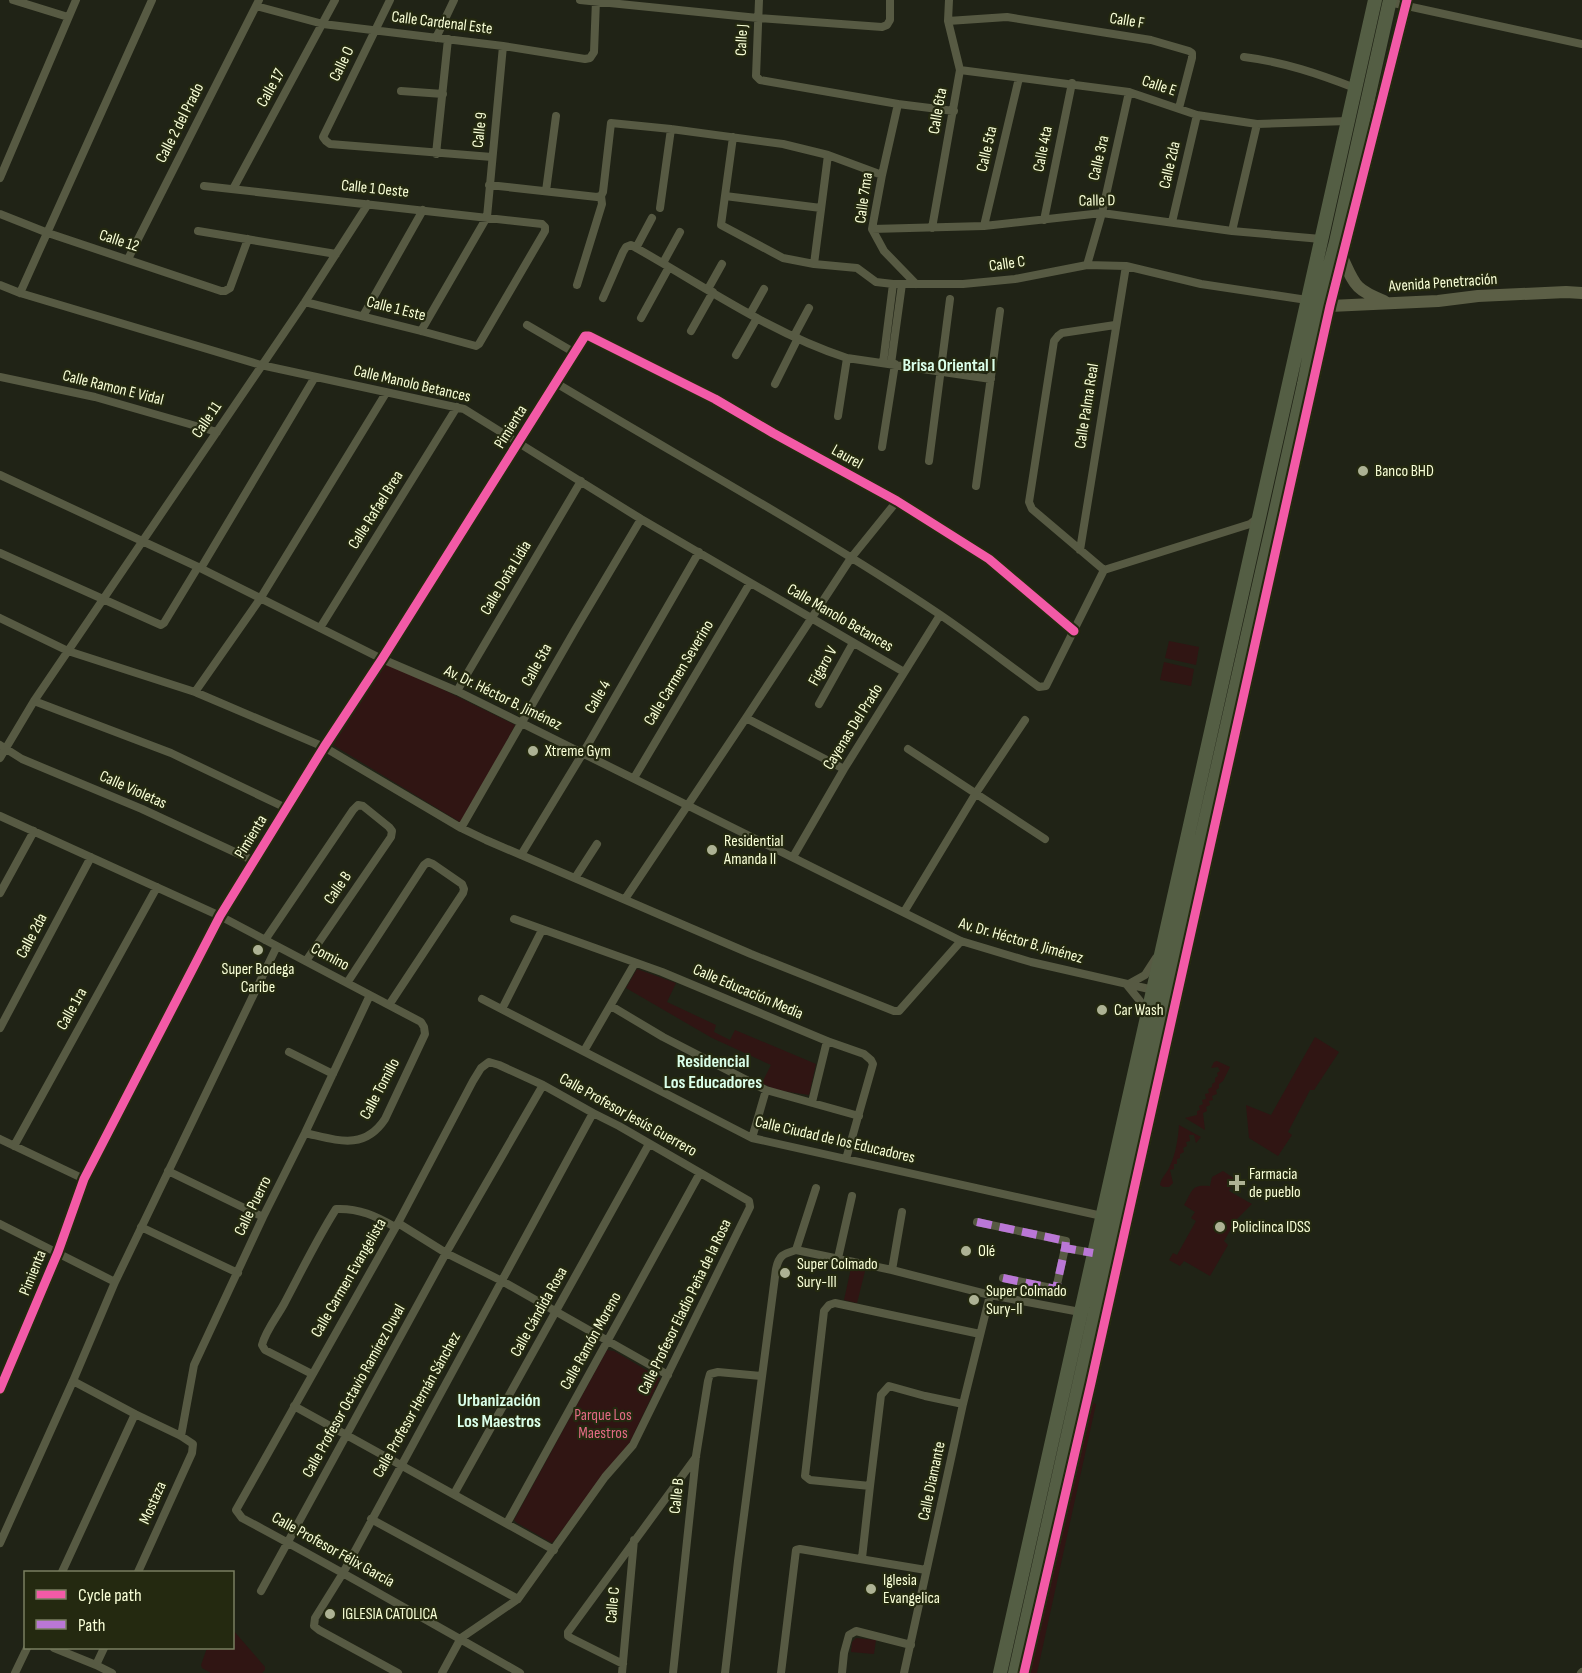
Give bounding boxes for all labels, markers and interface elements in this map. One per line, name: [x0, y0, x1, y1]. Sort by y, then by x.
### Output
street label: Calle Cardenal Este: [390, 7, 494, 39]
street label: Calle F: [1108, 9, 1146, 33]
street label: Calle J: [732, 24, 752, 56]
street label: Calle O: [325, 43, 359, 85]
street label: Calle 17: [253, 65, 289, 110]
street label: Calle E: [1139, 72, 1179, 100]
street label: Calle 2 del Prado: [152, 80, 208, 166]
street label: Calle 6ta: [925, 86, 951, 136]
street label: Calle 9: [469, 111, 491, 149]
street label: Calle 5ta: [973, 124, 1001, 174]
street label: Calle 4ta: [1029, 124, 1057, 174]
street label: Calle 3ra: [1085, 134, 1113, 182]
street label: Calle 2da: [1155, 139, 1185, 191]
street label: Calle 7ma: [851, 171, 877, 225]
street label: Calle 1 Oeste: [340, 176, 410, 202]
street label: Calle D: [1079, 191, 1116, 211]
street label: Calle 12: [97, 226, 141, 256]
street label: Calle C: [988, 252, 1027, 276]
street label: Avenida Penetración: [1387, 270, 1498, 296]
street label: Calle 1 Este: [364, 292, 428, 326]
district label: Brisa Oriental I: [902, 355, 996, 376]
street label: Calle Manolo Betances: [352, 361, 473, 407]
street label: Calle Palma Real: [1071, 362, 1103, 450]
street label: Calle Ramon E Vidal: [61, 366, 165, 410]
street label: Calle 11: [188, 398, 226, 442]
street label: Pimienta: [490, 402, 532, 452]
street label: Laurel: [828, 441, 866, 473]
place label: Banco BHD: [1375, 462, 1434, 481]
marker: Banco BHD: [1356, 464, 1370, 478]
street label: Calle Rafael Brea: [344, 467, 408, 553]
street label: Calle Doña Lidia: [476, 537, 536, 619]
street label: Calle Manolo Betances: [783, 580, 897, 656]
street label: Calle Carmen Severino: [640, 617, 718, 729]
street label: Calle 5ta: [518, 640, 556, 690]
street label: Figaro V: [804, 642, 842, 689]
street label: Av. Dr. Héctor B. Jiménez: [440, 661, 565, 735]
street label: Calle 4: [581, 677, 615, 717]
street label: Cayenas Del Prado: [819, 681, 887, 773]
place label: Xtreme Gym: [544, 742, 611, 761]
marker: Xtreme Gym: [526, 744, 540, 758]
street label: Calle Violetas: [96, 767, 170, 813]
street label: Pimienta: [231, 812, 271, 862]
place label: Residential Amanda II: [723, 832, 783, 869]
marker: Residential Amanda II: [705, 843, 719, 857]
street label: Calle B: [320, 868, 356, 908]
street label: Calle 2da: [12, 910, 52, 962]
street label: Av. Dr. Héctor B. Jiménez: [956, 914, 1086, 968]
street label: Comino: [307, 939, 353, 975]
marker: Super Bodega Caribe: [251, 943, 265, 957]
place label: Super Bodega Caribe: [222, 960, 294, 997]
street label: Calle Educación Media: [690, 960, 806, 1024]
street label: Calle 1ra: [53, 985, 91, 1033]
place label: Car Wash: [1114, 1001, 1164, 1020]
marker: Car Wash: [1095, 1003, 1109, 1017]
district label: Residencial Los Educadores: [664, 1051, 762, 1093]
street label: Calle Tomillo: [356, 1055, 404, 1123]
street label: Calle Profesor Jesús Guerrero: [556, 1069, 700, 1161]
street label: Calle Ciudad de los Educadores: [753, 1112, 917, 1168]
place label: Farmacia de pueblo: [1249, 1165, 1301, 1202]
street label: Calle Puerro: [230, 1173, 276, 1239]
marker: Farmacia de pueblo: [1230, 1176, 1244, 1190]
street label: Calle Carmen Evangelista: [307, 1215, 391, 1341]
street label: Calle Profesor Eladio Peña de la Rosa: [634, 1216, 736, 1398]
place label: Policlinca IDSS: [1232, 1218, 1311, 1237]
marker: Policlinca IDSS: [1213, 1220, 1227, 1234]
place label: Olé: [978, 1242, 995, 1261]
marker: Olé: [959, 1244, 973, 1258]
street label: Pimienta: [15, 1248, 51, 1298]
place label: Super Colmado Sury-III: [797, 1255, 878, 1292]
street label: Calle Cándida Rosa: [507, 1264, 571, 1360]
marker: Super Colmado Sury-III: [778, 1266, 792, 1280]
place label: Super Colmado Sury-II: [986, 1282, 1067, 1319]
street label: Calle Ramón Moreno: [556, 1289, 626, 1393]
marker: Super Colmado Sury-II: [967, 1293, 981, 1307]
street label: Calle Profesor Octavio Ramírez Duval: [298, 1301, 410, 1481]
street label: Calle Profesor Hernán Sánchez: [369, 1329, 465, 1481]
district label: Urbanización Los Maestros: [457, 1390, 541, 1432]
park label: Parque Los Maestros: [574, 1406, 632, 1443]
street label: Calle Diamante: [914, 1440, 950, 1522]
street label: Calle B: [666, 1477, 688, 1515]
street label: Mostaza: [135, 1479, 171, 1527]
street label: Calle Profesor Félix García: [268, 1508, 398, 1592]
legend: [24, 1571, 234, 1649]
place label: Iglesia Evangelica: [883, 1571, 940, 1608]
marker: Iglesia Evangelica: [864, 1582, 878, 1596]
text: Cycle path: [78, 1585, 142, 1606]
street label: Calle C: [602, 1586, 624, 1624]
place label: IGLESIA CATOLICA: [342, 1605, 437, 1624]
marker: IGLESIA CATOLICA: [323, 1607, 337, 1621]
text: Path: [78, 1615, 106, 1636]

